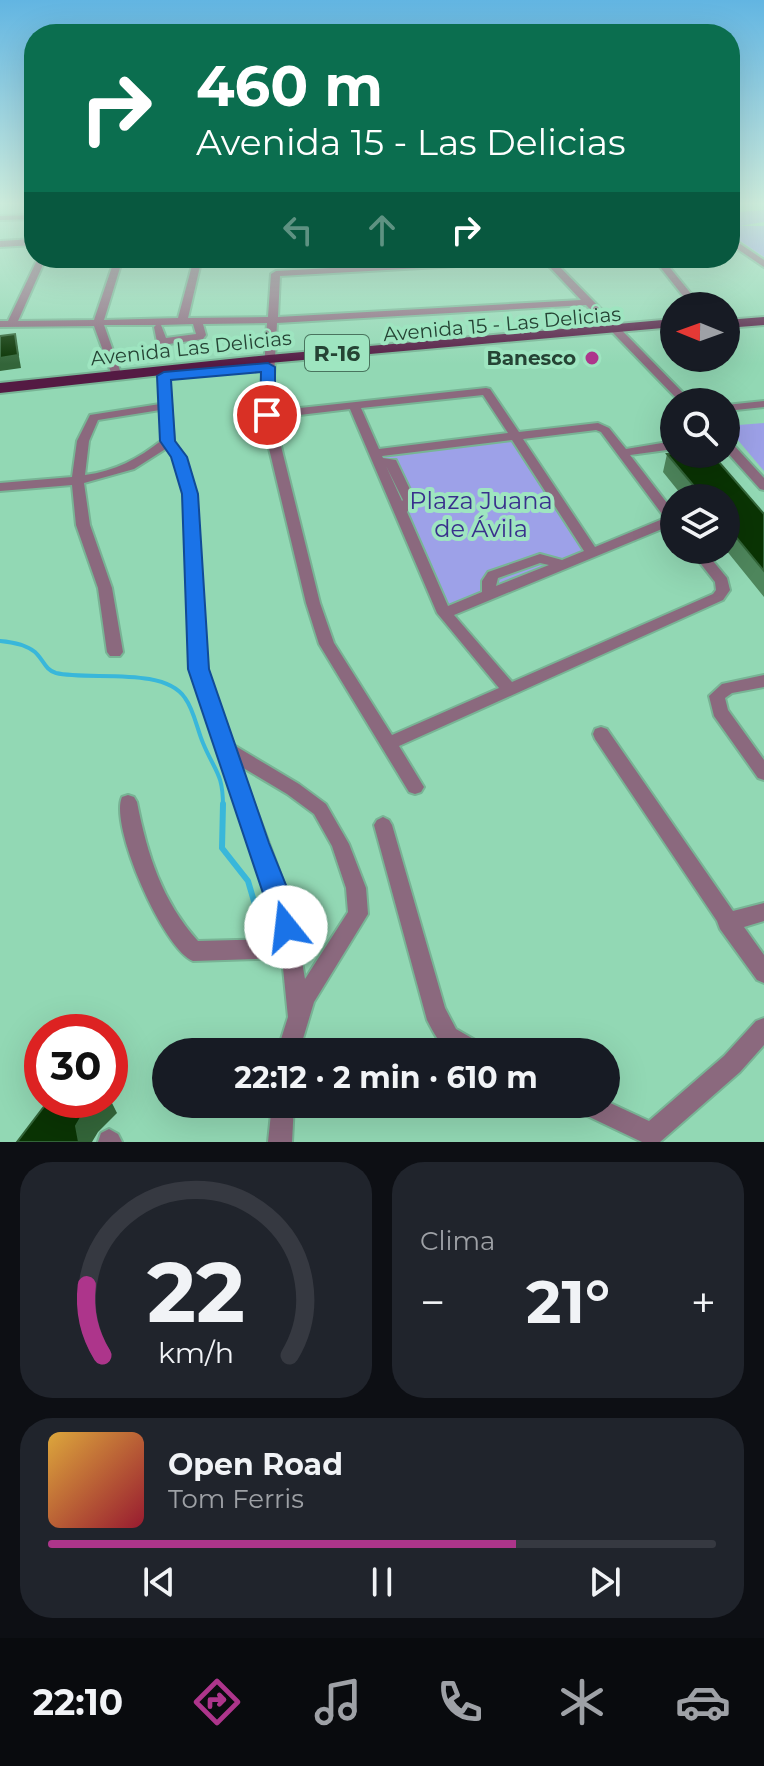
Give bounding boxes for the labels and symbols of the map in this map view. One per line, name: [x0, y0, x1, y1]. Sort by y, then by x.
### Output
north arrow: [660, 292, 740, 372]
street label: Avenida 15 - Las Delicias: [382, 302, 622, 346]
street label: Avenida Las Delicias: [89, 325, 293, 370]
road number: R-16: [305, 335, 369, 371]
place label: Banesco: [486, 346, 576, 370]
marker: Banesco: [583, 349, 601, 367]
pin: [233, 381, 301, 449]
park label: Plaza Juana de Ávila: [409, 486, 553, 543]
position arrow: [244, 885, 328, 969]
speed limit sign: 30: [24, 1014, 128, 1118]

